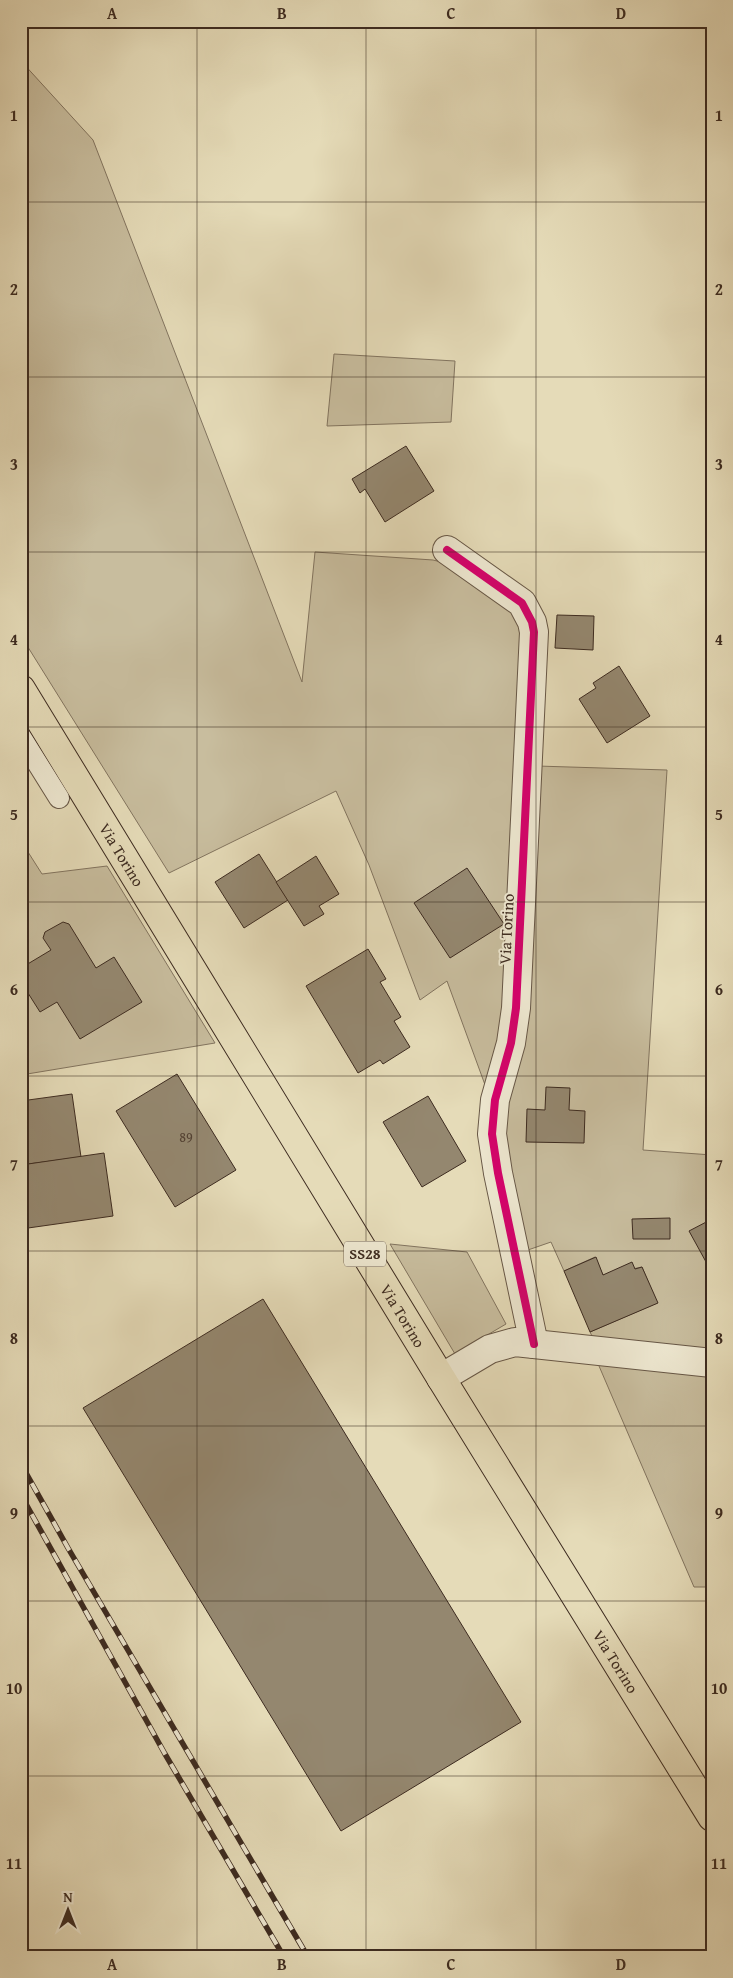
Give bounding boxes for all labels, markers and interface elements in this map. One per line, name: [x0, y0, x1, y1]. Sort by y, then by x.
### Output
text: A: [107, 1, 118, 25]
text: B: [277, 1, 287, 25]
text: C: [446, 1, 456, 25]
text: D: [616, 1, 626, 25]
text: 1: [10, 103, 18, 127]
text: 1: [715, 103, 723, 127]
text: 2: [10, 277, 18, 301]
text: 2: [715, 277, 723, 301]
text: 3: [10, 452, 18, 476]
text: 3: [715, 452, 723, 476]
text: 4: [10, 627, 18, 651]
text: 4: [715, 627, 723, 651]
text: 5: [10, 802, 18, 826]
text: 5: [715, 802, 723, 826]
street label: Via Torino: [93, 818, 151, 891]
street label: Via Torino: [492, 893, 520, 965]
text: 6: [10, 977, 18, 1001]
text: 6: [715, 977, 723, 1001]
house number: 89: [179, 1127, 193, 1147]
text: 7: [10, 1152, 18, 1176]
text: 7: [715, 1152, 723, 1176]
road number: SS28: [344, 1242, 386, 1266]
street label: Via Torino: [374, 1279, 432, 1352]
text: 8: [10, 1326, 18, 1350]
text: 8: [715, 1326, 723, 1350]
text: 9: [10, 1501, 18, 1525]
text: 9: [715, 1501, 723, 1525]
street label: Via Torino: [587, 1625, 645, 1698]
text: 10: [6, 1676, 22, 1700]
text: 10: [711, 1676, 727, 1700]
text: 11: [6, 1851, 22, 1875]
text: 11: [711, 1851, 727, 1875]
north arrow: [42, 1886, 92, 1936]
text: N: [63, 1887, 73, 1907]
text: A: [107, 1952, 118, 1976]
text: B: [277, 1952, 287, 1976]
text: C: [446, 1952, 456, 1976]
text: D: [616, 1952, 626, 1976]

